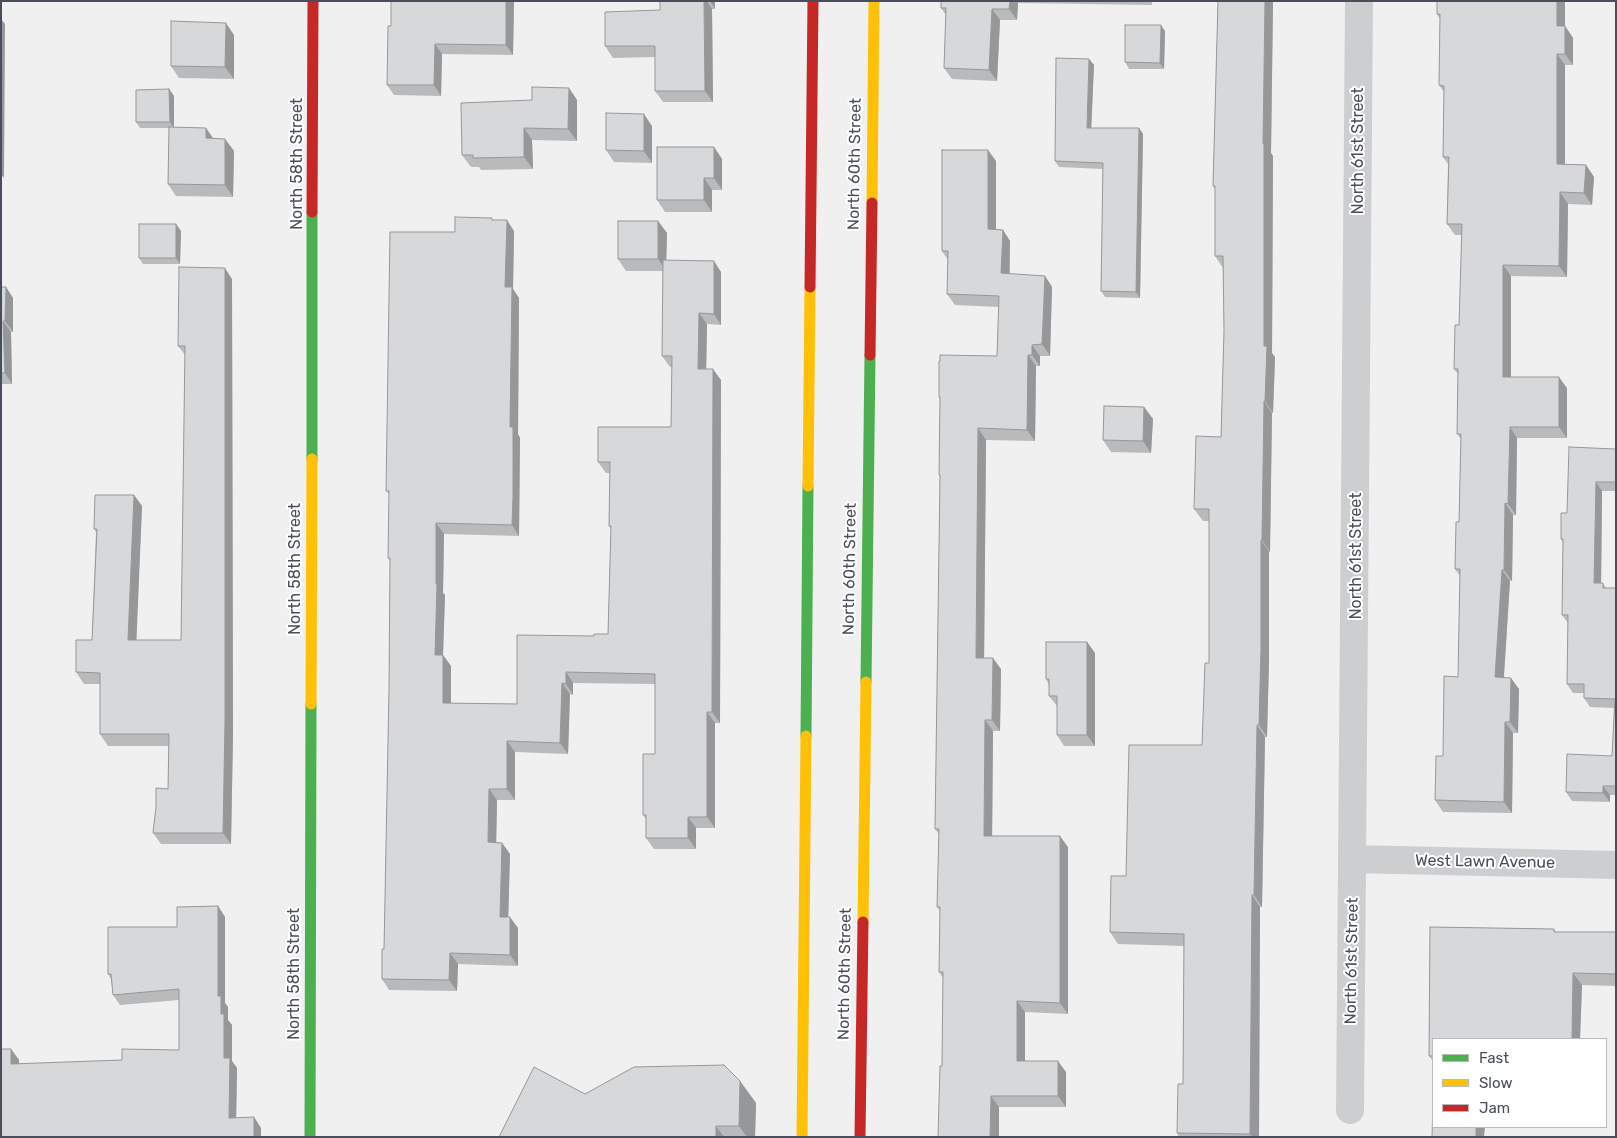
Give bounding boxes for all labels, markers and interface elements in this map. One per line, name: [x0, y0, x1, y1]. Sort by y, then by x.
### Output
street label: North 61st Street: [1348, 88, 1368, 214]
street label: North 58th Street: [287, 98, 307, 230]
street label: North 60th Street: [844, 98, 866, 230]
street label: North 61st Street: [1346, 493, 1366, 619]
street label: North 58th Street: [285, 503, 305, 635]
street label: North 60th Street: [839, 503, 861, 635]
street label: West Lawn Avenue: [1415, 851, 1555, 873]
street label: North 61st Street: [1341, 897, 1363, 1025]
street label: North 58th Street: [284, 908, 304, 1040]
street label: North 60th Street: [834, 908, 856, 1040]
legend: [1432, 1038, 1607, 1128]
text: Fast: [1479, 1049, 1509, 1067]
text: Slow: [1479, 1074, 1512, 1092]
text: Jam: [1479, 1099, 1510, 1117]

